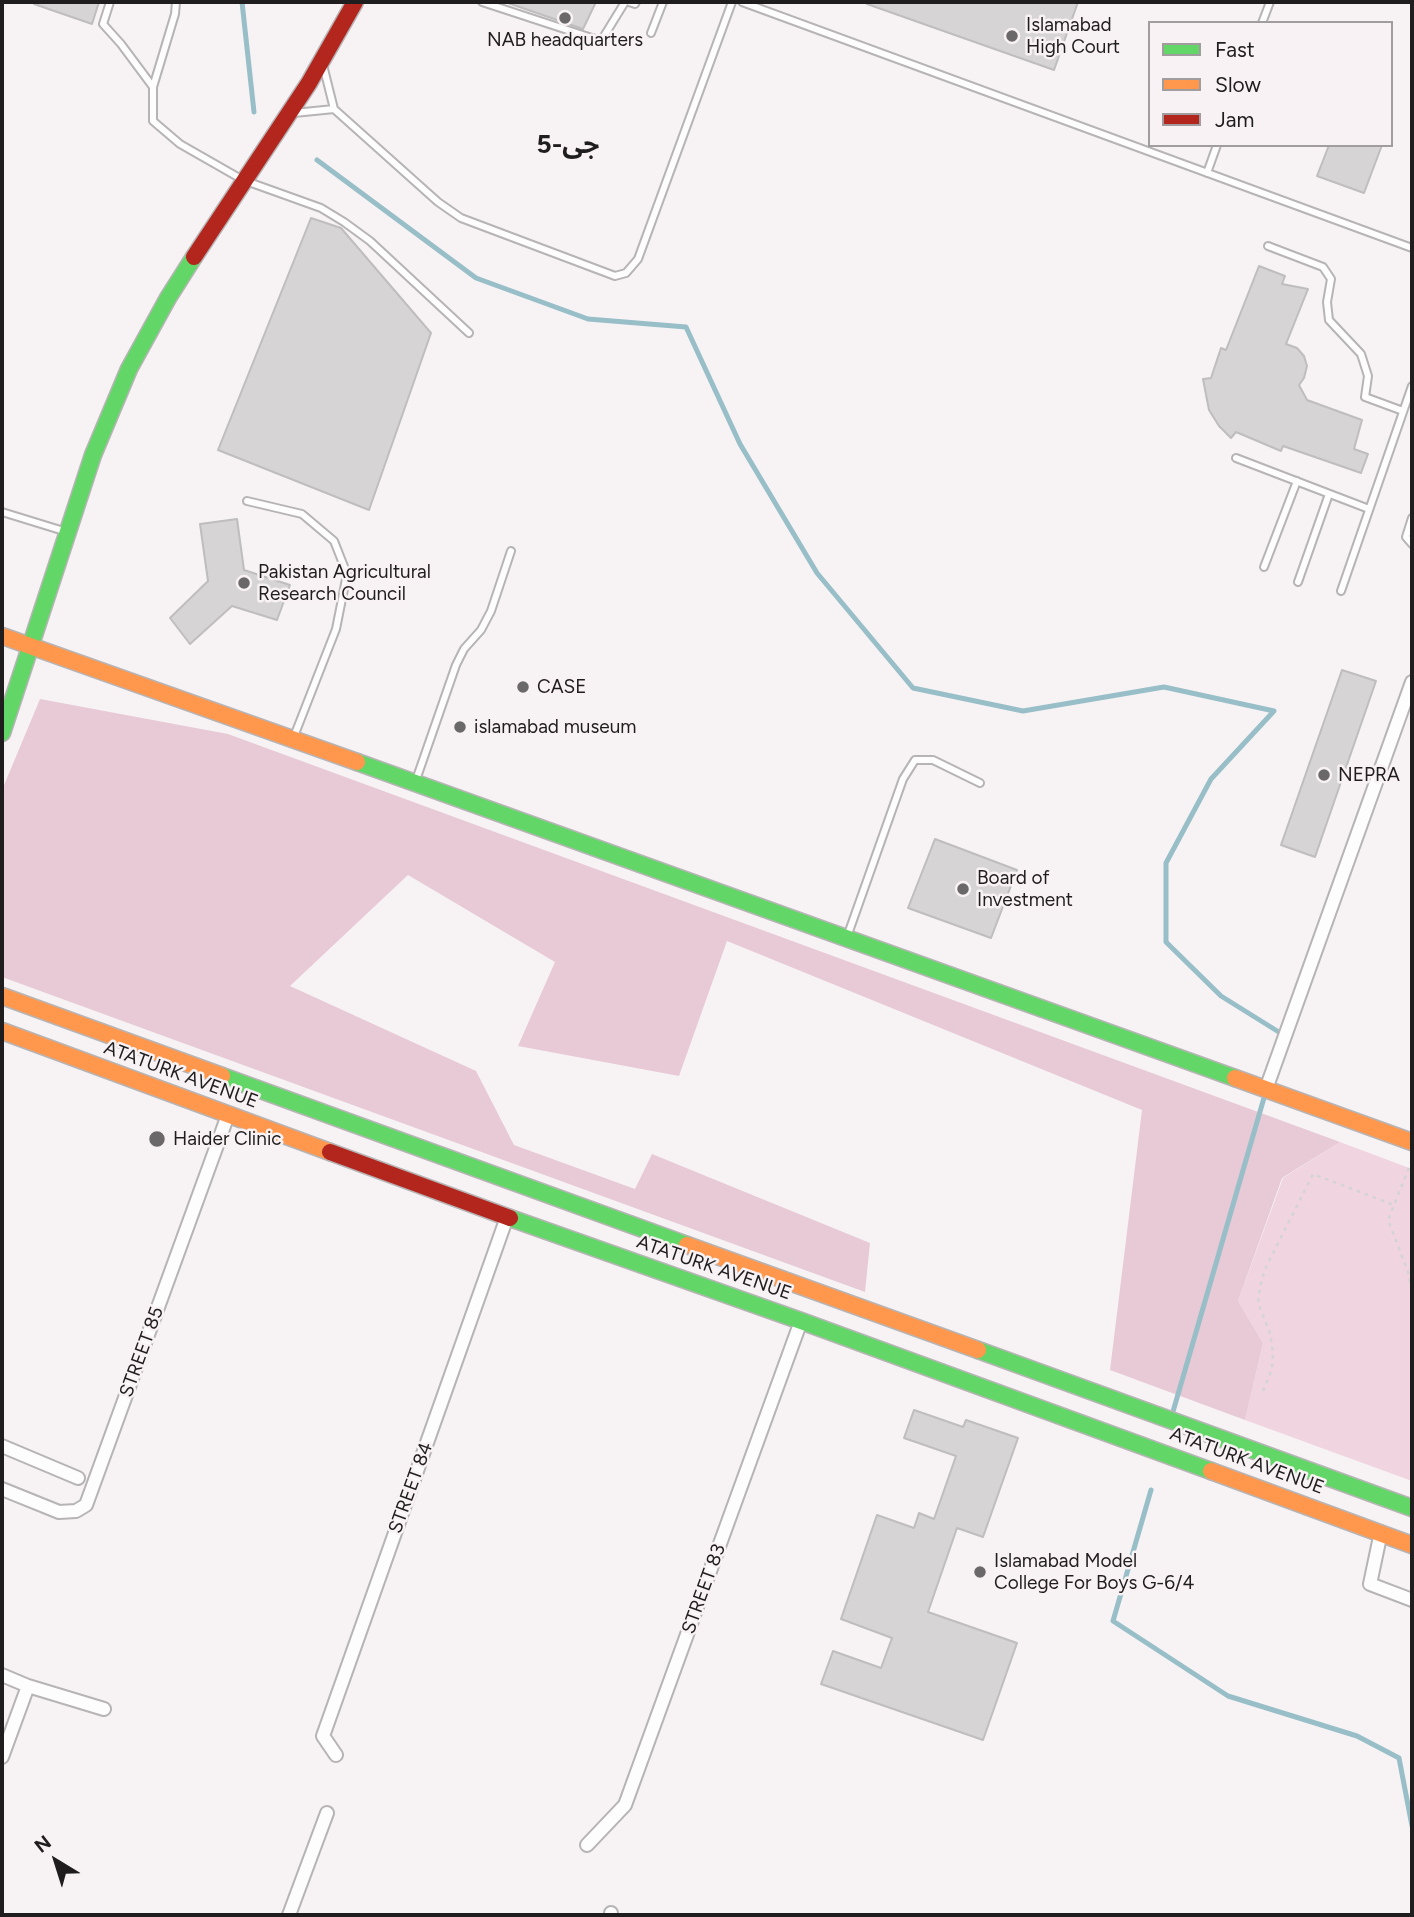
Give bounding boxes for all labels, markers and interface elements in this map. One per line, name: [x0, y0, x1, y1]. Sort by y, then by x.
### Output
marker: NAB headquarters: [557, 10, 573, 26]
place label: Islamabad High Court: [1026, 14, 1120, 58]
legend: [1148, 21, 1393, 147]
marker: Islamabad High Court: [1004, 28, 1020, 44]
place label: NAB headquarters: [487, 29, 643, 51]
text: Fast: [1215, 37, 1255, 62]
text: Slow: [1215, 72, 1261, 97]
text: Jam: [1215, 107, 1254, 132]
district label: جی-5: [537, 129, 599, 161]
place label: Pakistan Agricultural Research Council: [258, 561, 431, 605]
marker: Pakistan Agricultural Research Council: [236, 575, 252, 591]
place label: CASE: [537, 676, 586, 698]
marker: CASE: [515, 679, 531, 695]
place label: islamabad museum: [474, 716, 636, 738]
marker: islamabad museum: [452, 719, 468, 735]
place label: NEPRA: [1338, 764, 1400, 786]
marker: NEPRA: [1316, 767, 1332, 783]
place label: Board of Investment: [977, 867, 1073, 911]
marker: Board of Investment: [955, 881, 971, 897]
street label: ATATURK AVENUE: [101, 1037, 261, 1113]
place label: Haider Clinic: [173, 1128, 282, 1150]
marker: Haider Clinic: [147, 1129, 167, 1149]
street label: ATATURK AVENUE: [634, 1231, 794, 1305]
street label: STREET 85: [115, 1304, 169, 1400]
street label: ATATURK AVENUE: [1167, 1423, 1327, 1499]
street label: STREET 84: [384, 1439, 438, 1537]
street label: STREET 83: [677, 1541, 731, 1637]
place label: Islamabad Model College For Boys G-6/4: [994, 1550, 1194, 1594]
marker: Islamabad Model College For Boys G-6/4: [972, 1564, 988, 1580]
north arrow: [21, 1826, 91, 1896]
text: N: [30, 1830, 56, 1858]

